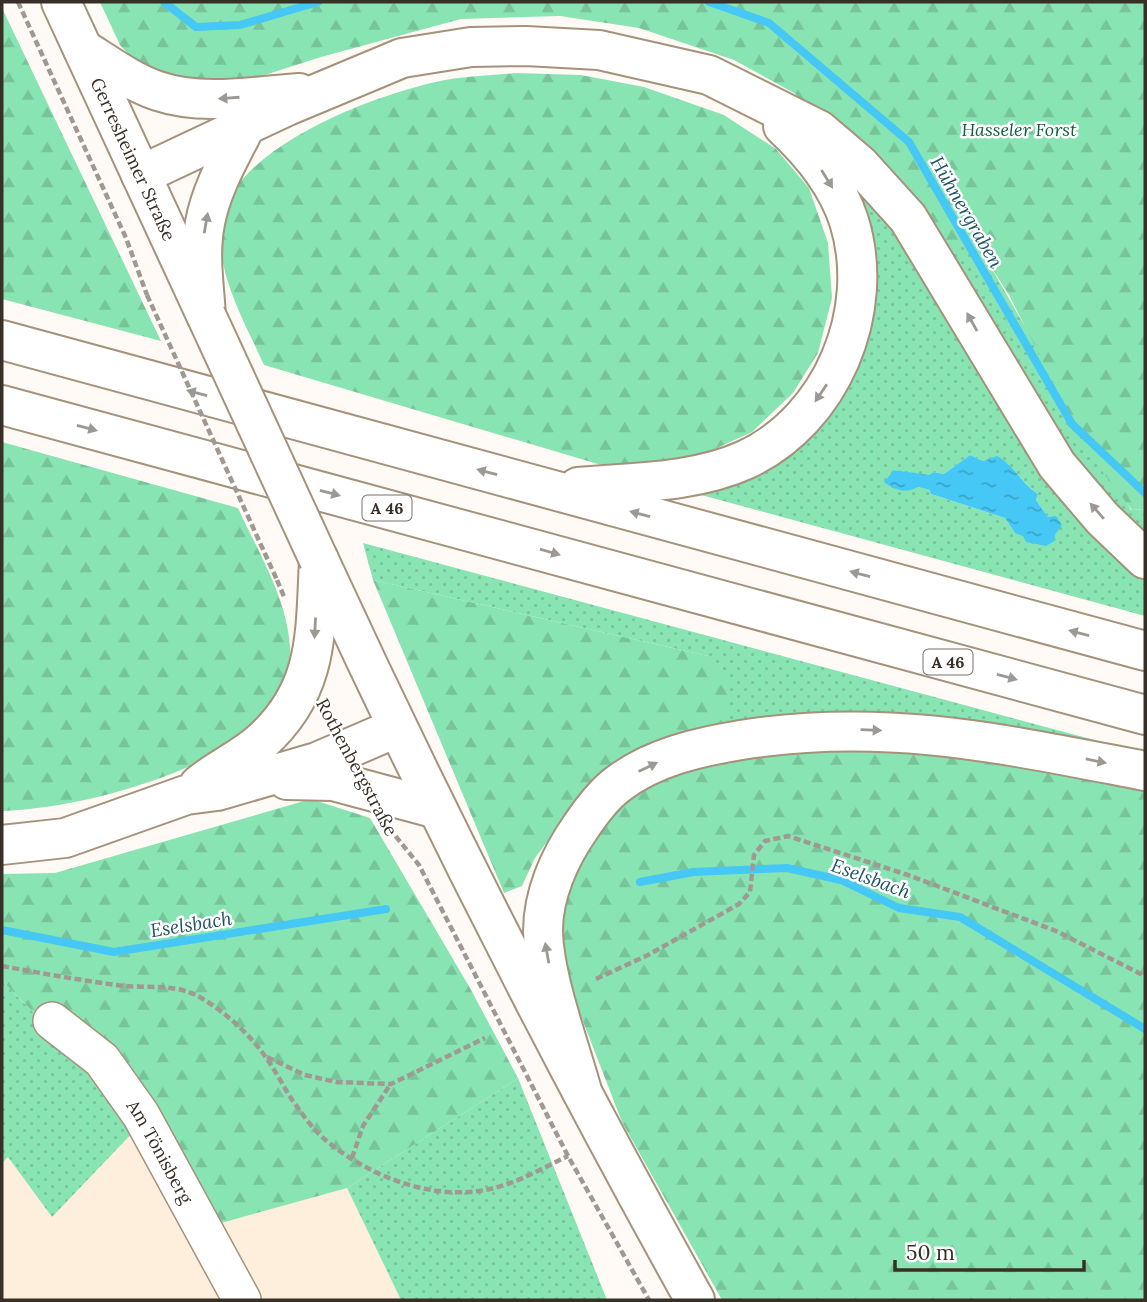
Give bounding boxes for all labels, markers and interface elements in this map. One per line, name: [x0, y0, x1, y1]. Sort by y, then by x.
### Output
street label: Gerresheimer Straße: [86, 74, 181, 244]
one-way arrow: [218, 92, 240, 103]
park label: Hasseler Forst: [961, 118, 1077, 141]
water label: Hühnergraben: [925, 152, 1009, 272]
one-way arrow: [821, 169, 834, 189]
one-way arrow: [201, 212, 212, 234]
one-way arrow: [966, 312, 978, 331]
one-way arrow: [814, 384, 828, 402]
one-way arrow: [185, 387, 207, 398]
one-way arrow: [77, 423, 98, 433]
one-way arrow: [476, 466, 498, 477]
one-way arrow: [320, 488, 342, 499]
road number: A 46: [362, 495, 412, 520]
one-way arrow: [1089, 503, 1105, 520]
one-way arrow: [629, 508, 651, 519]
one-way arrow: [540, 548, 561, 558]
one-way arrow: [849, 568, 870, 578]
one-way arrow: [310, 618, 321, 640]
one-way arrow: [1068, 627, 1090, 638]
road number: A 46: [923, 650, 972, 674]
one-way arrow: [996, 672, 1018, 683]
street label: Rothenbergstraße: [311, 694, 403, 840]
one-way arrow: [860, 724, 882, 736]
one-way arrow: [1085, 756, 1107, 767]
one-way arrow: [639, 761, 659, 773]
water label: Eselsbach: [828, 853, 914, 903]
water label: Eselsbach: [148, 906, 234, 942]
one-way arrow: [541, 942, 552, 964]
street label: Am Tönisberg: [121, 1094, 199, 1208]
scale bar: [895, 1228, 1084, 1272]
text: 50 m: [906, 1239, 955, 1266]

